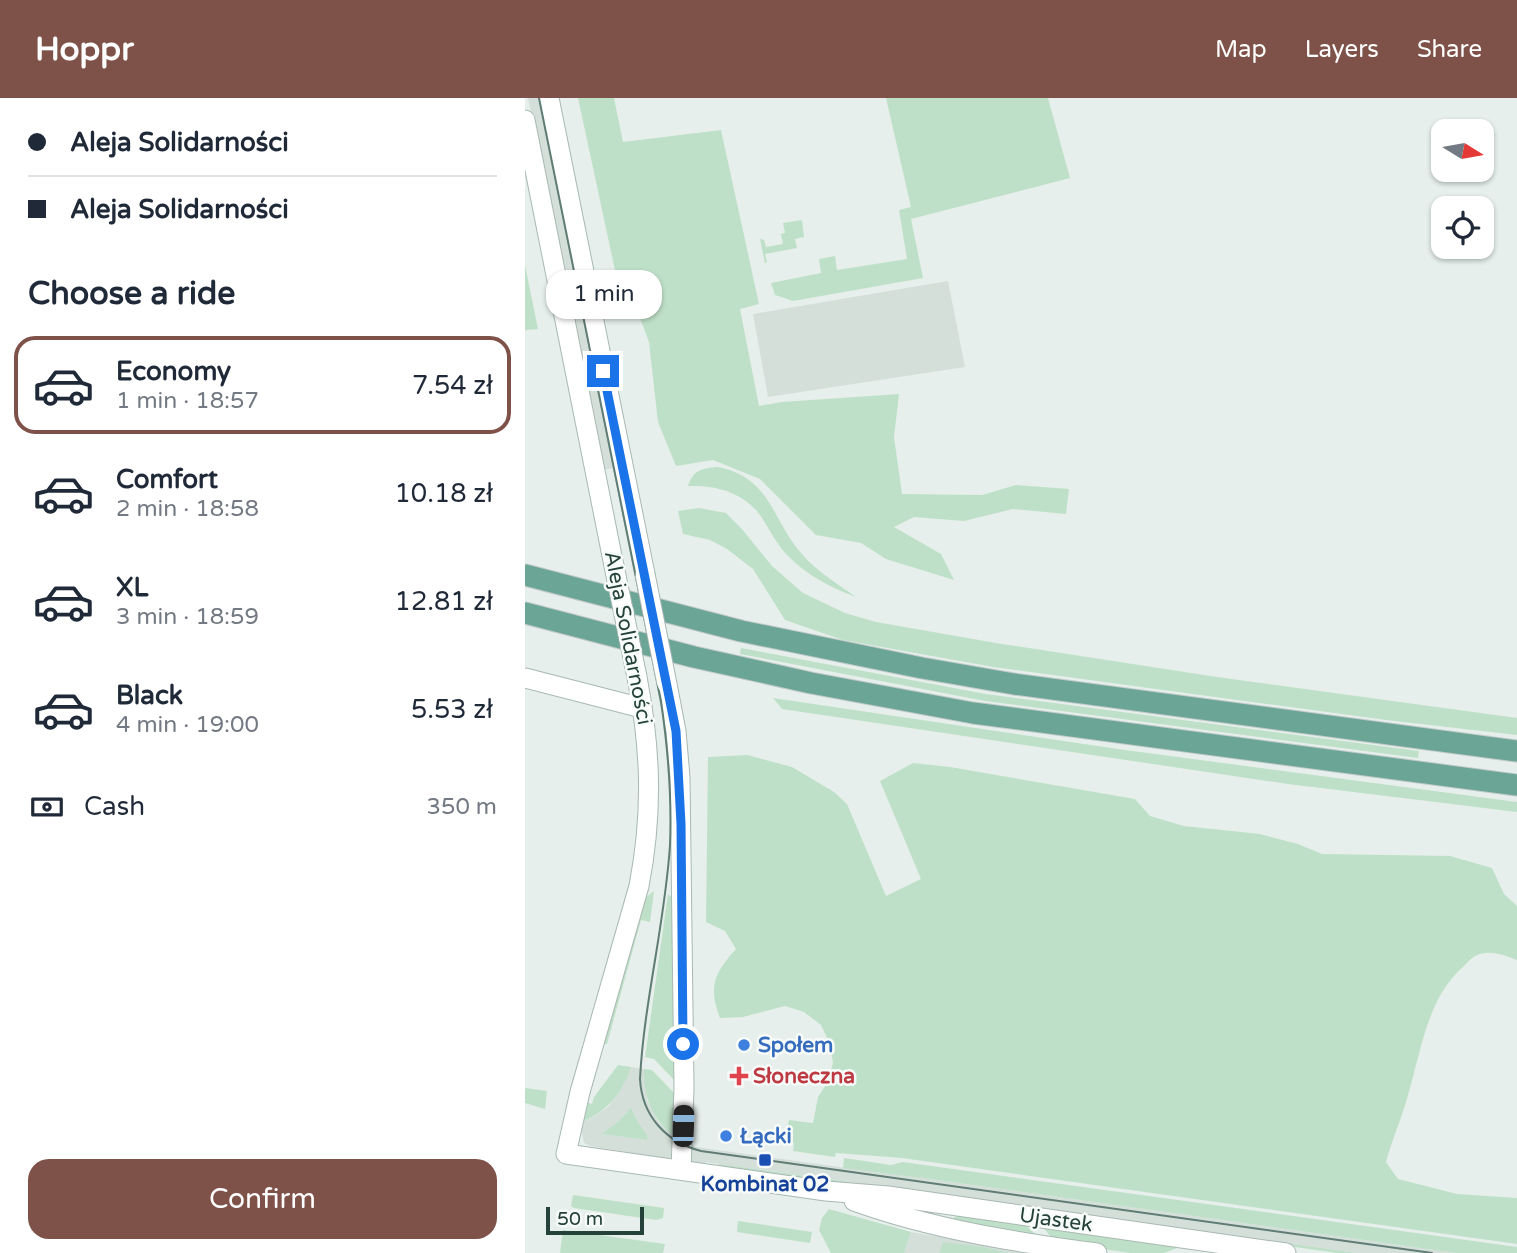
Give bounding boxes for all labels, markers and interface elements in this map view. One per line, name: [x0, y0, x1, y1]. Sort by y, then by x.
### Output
text: Hoppr: [35, 30, 134, 69]
text: Map: [1215, 35, 1267, 64]
text: Layers: [1305, 35, 1379, 64]
text: Share: [1417, 35, 1482, 64]
north arrow: [1431, 119, 1495, 182]
map controls: [1431, 119, 1494, 259]
text: Aleja Solidarności: [70, 127, 289, 158]
text: Aleja Solidarności: [70, 194, 289, 225]
button: locate: [1431, 196, 1494, 259]
callout: 1 min: [545, 270, 661, 318]
text: Choose a ride: [28, 275, 235, 313]
text: 1 min: [573, 280, 635, 308]
icon: car: [32, 354, 95, 417]
route end: [587, 355, 619, 387]
text: Economy: [116, 356, 231, 387]
text: 7.54 zł: [412, 370, 493, 401]
text: 1 min · 18:57: [116, 387, 259, 415]
icon: car: [32, 462, 95, 525]
text: Comfort: [116, 464, 218, 495]
text: 10.18 zł: [394, 478, 493, 509]
text: 2 min · 18:58: [116, 495, 259, 523]
street label: Aleja Solidarności: [599, 549, 657, 727]
icon: car: [32, 570, 95, 633]
text: XL: [116, 572, 148, 603]
text: 12.81 zł: [395, 586, 493, 617]
text: 3 min · 18:59: [116, 603, 259, 631]
icon: car: [32, 678, 95, 741]
text: Black: [116, 680, 183, 711]
text: 5.53 zł: [411, 694, 493, 725]
text: 4 min · 19:00: [116, 711, 259, 739]
icon: cash: [28, 788, 66, 826]
text: Cash: [84, 791, 145, 822]
text: 350 m: [427, 793, 497, 821]
route start: [667, 1028, 699, 1060]
place label: Społem: [758, 1033, 833, 1058]
marker: Społem: [736, 1037, 752, 1053]
place label: Słoneczna: [753, 1064, 855, 1089]
marker: Słoneczna: [731, 1068, 747, 1084]
car: [672, 1105, 695, 1147]
place label: Łącki: [740, 1124, 792, 1149]
marker: Łącki: [718, 1128, 734, 1144]
marker: Kombinat 02: [757, 1152, 773, 1168]
button: Confirm: [28, 1159, 497, 1239]
place label: Kombinat 02: [701, 1172, 829, 1197]
street label: Ujastek: [1018, 1202, 1094, 1238]
scale bar: [546, 1204, 644, 1236]
text: 50 m: [557, 1208, 603, 1230]

